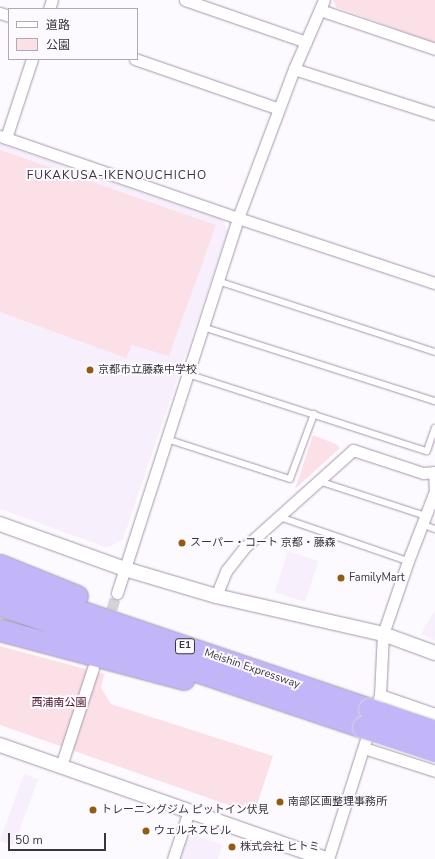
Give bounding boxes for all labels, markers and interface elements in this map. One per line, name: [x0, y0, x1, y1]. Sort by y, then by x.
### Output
legend: [8, 8, 138, 60]
text: 道路: [46, 17, 70, 33]
text: 公園: [46, 37, 70, 53]
district label: FUKAKUSA-IKENOUCHICHO: [27, 169, 207, 183]
place label: 京都市立藤森中学校: [98, 363, 197, 377]
marker: 京都市立藤森中学校: [85, 365, 95, 375]
place label: スーパー・コート 京都・藤森: [190, 536, 336, 550]
marker: スーパー・コート 京都・藤森: [177, 538, 187, 548]
place label: FamilyMart: [349, 571, 405, 585]
marker: FamilyMart: [336, 573, 346, 583]
road number: E1: [175, 638, 195, 654]
street label: Meishin Expressway: [202, 646, 302, 692]
park label: 西浦南公園: [32, 696, 86, 710]
place label: 南部区画整理事務所: [288, 795, 387, 809]
marker: 南部区画整理事務所: [275, 797, 285, 807]
place label: トレーニングジム ピットイン伏見: [101, 803, 269, 817]
marker: トレーニングジム ピットイン伏見: [88, 805, 98, 815]
place label: ウェルネスビル: [154, 824, 231, 838]
scale bar: [10, 825, 108, 851]
marker: ウェルネスビル: [141, 826, 151, 836]
text: 50 m: [15, 832, 43, 848]
place label: 株式会社 ヒトミ: [240, 840, 320, 854]
marker: 株式会社 ヒトミ: [227, 842, 237, 852]

